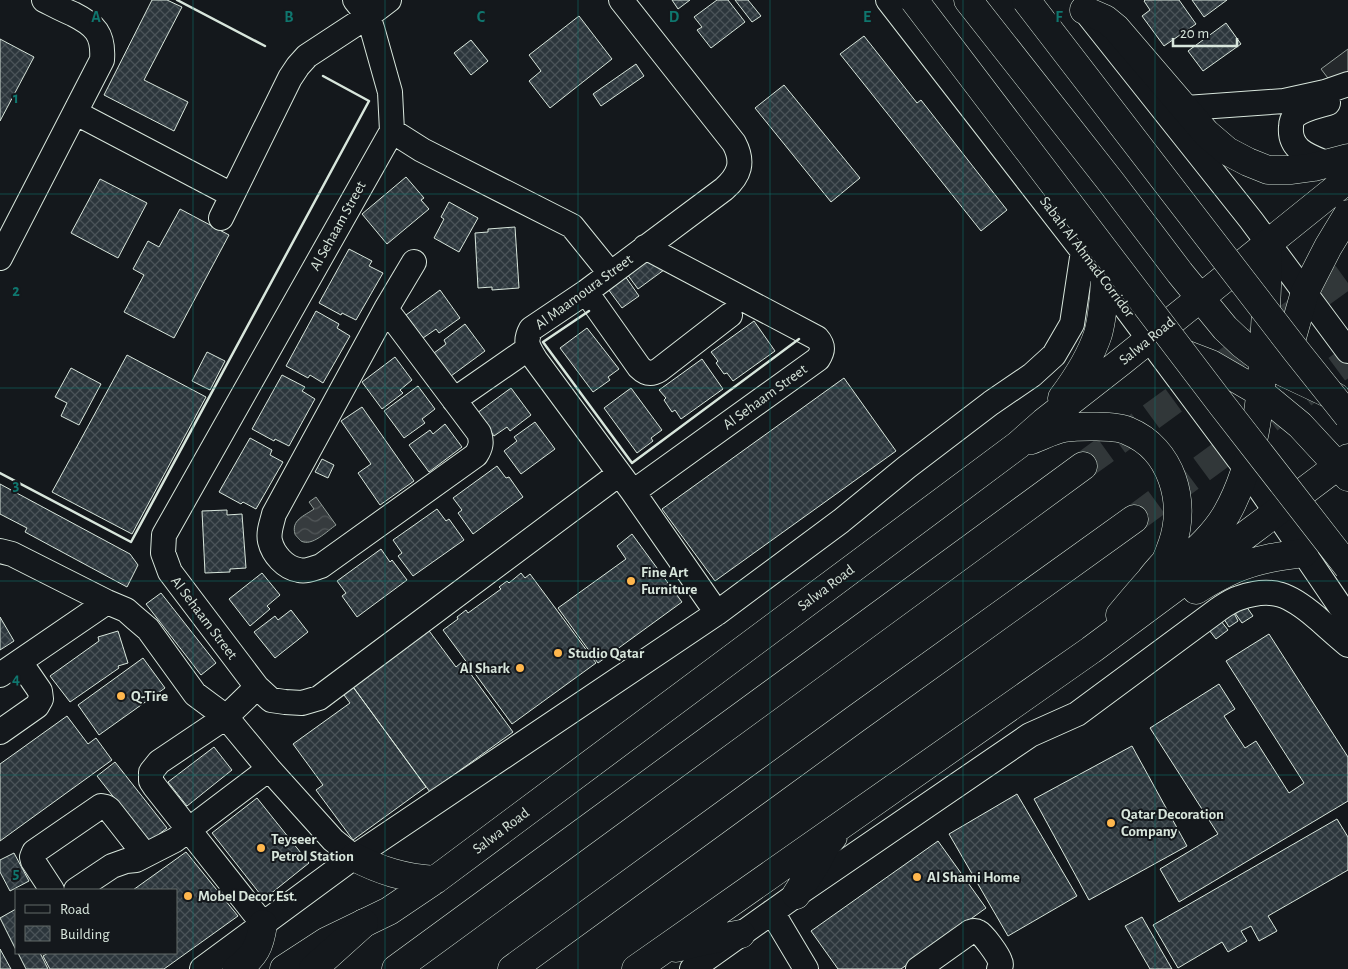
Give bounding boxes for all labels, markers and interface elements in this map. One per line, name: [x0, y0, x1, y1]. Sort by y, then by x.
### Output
text: A: [91, 9, 101, 25]
text: B: [284, 9, 294, 25]
text: C: [477, 9, 486, 25]
text: D: [669, 9, 680, 25]
text: E: [863, 9, 871, 25]
text: F: [1055, 9, 1063, 25]
scale bar: [1173, 15, 1237, 47]
text: 20 m: [1180, 26, 1209, 41]
text: 1: [13, 90, 19, 106]
street label: Al Sehaam Street: [307, 179, 369, 273]
street label: Sabah Al Ahmad Corridor: [1037, 194, 1137, 320]
street label: Al Maamoura Street: [532, 252, 636, 332]
text: 2: [12, 283, 20, 299]
street label: Salwa Road: [1116, 314, 1178, 368]
street label: Al Sehaam Street: [720, 361, 810, 432]
text: 3: [13, 477, 20, 493]
street label: Salwa Road: [795, 562, 857, 614]
place label: Fine Art Furniture: [641, 565, 697, 597]
street label: Al Sehaam Street: [168, 574, 240, 663]
marker: Fine Art Furniture: [625, 575, 637, 587]
place label: Studio Qatar: [568, 646, 645, 661]
marker: Studio Qatar: [552, 647, 564, 659]
place label: Al Shark: [460, 661, 511, 676]
marker: Al Shark: [514, 662, 526, 674]
text: 4: [12, 671, 20, 687]
place label: Q-Tire: [131, 689, 168, 704]
marker: Q-Tire: [115, 690, 127, 702]
street label: Salwa Road: [470, 805, 532, 857]
place label: Qatar Decoration Company: [1121, 807, 1224, 839]
marker: Qatar Decoration Company: [1105, 817, 1117, 829]
place label: Teyseer Petrol Station: [271, 832, 354, 864]
marker: Teyseer Petrol Station: [255, 842, 267, 854]
text: 5: [13, 865, 20, 881]
place label: Al Shami Home: [927, 870, 1020, 885]
marker: Al Shami Home: [911, 871, 923, 883]
legend: [15, 889, 178, 954]
place label: Mobel Decor Est.: [198, 889, 297, 904]
marker: Mobel Decor Est.: [182, 890, 194, 902]
text: Road: [60, 902, 90, 917]
text: Building: [60, 927, 110, 942]

